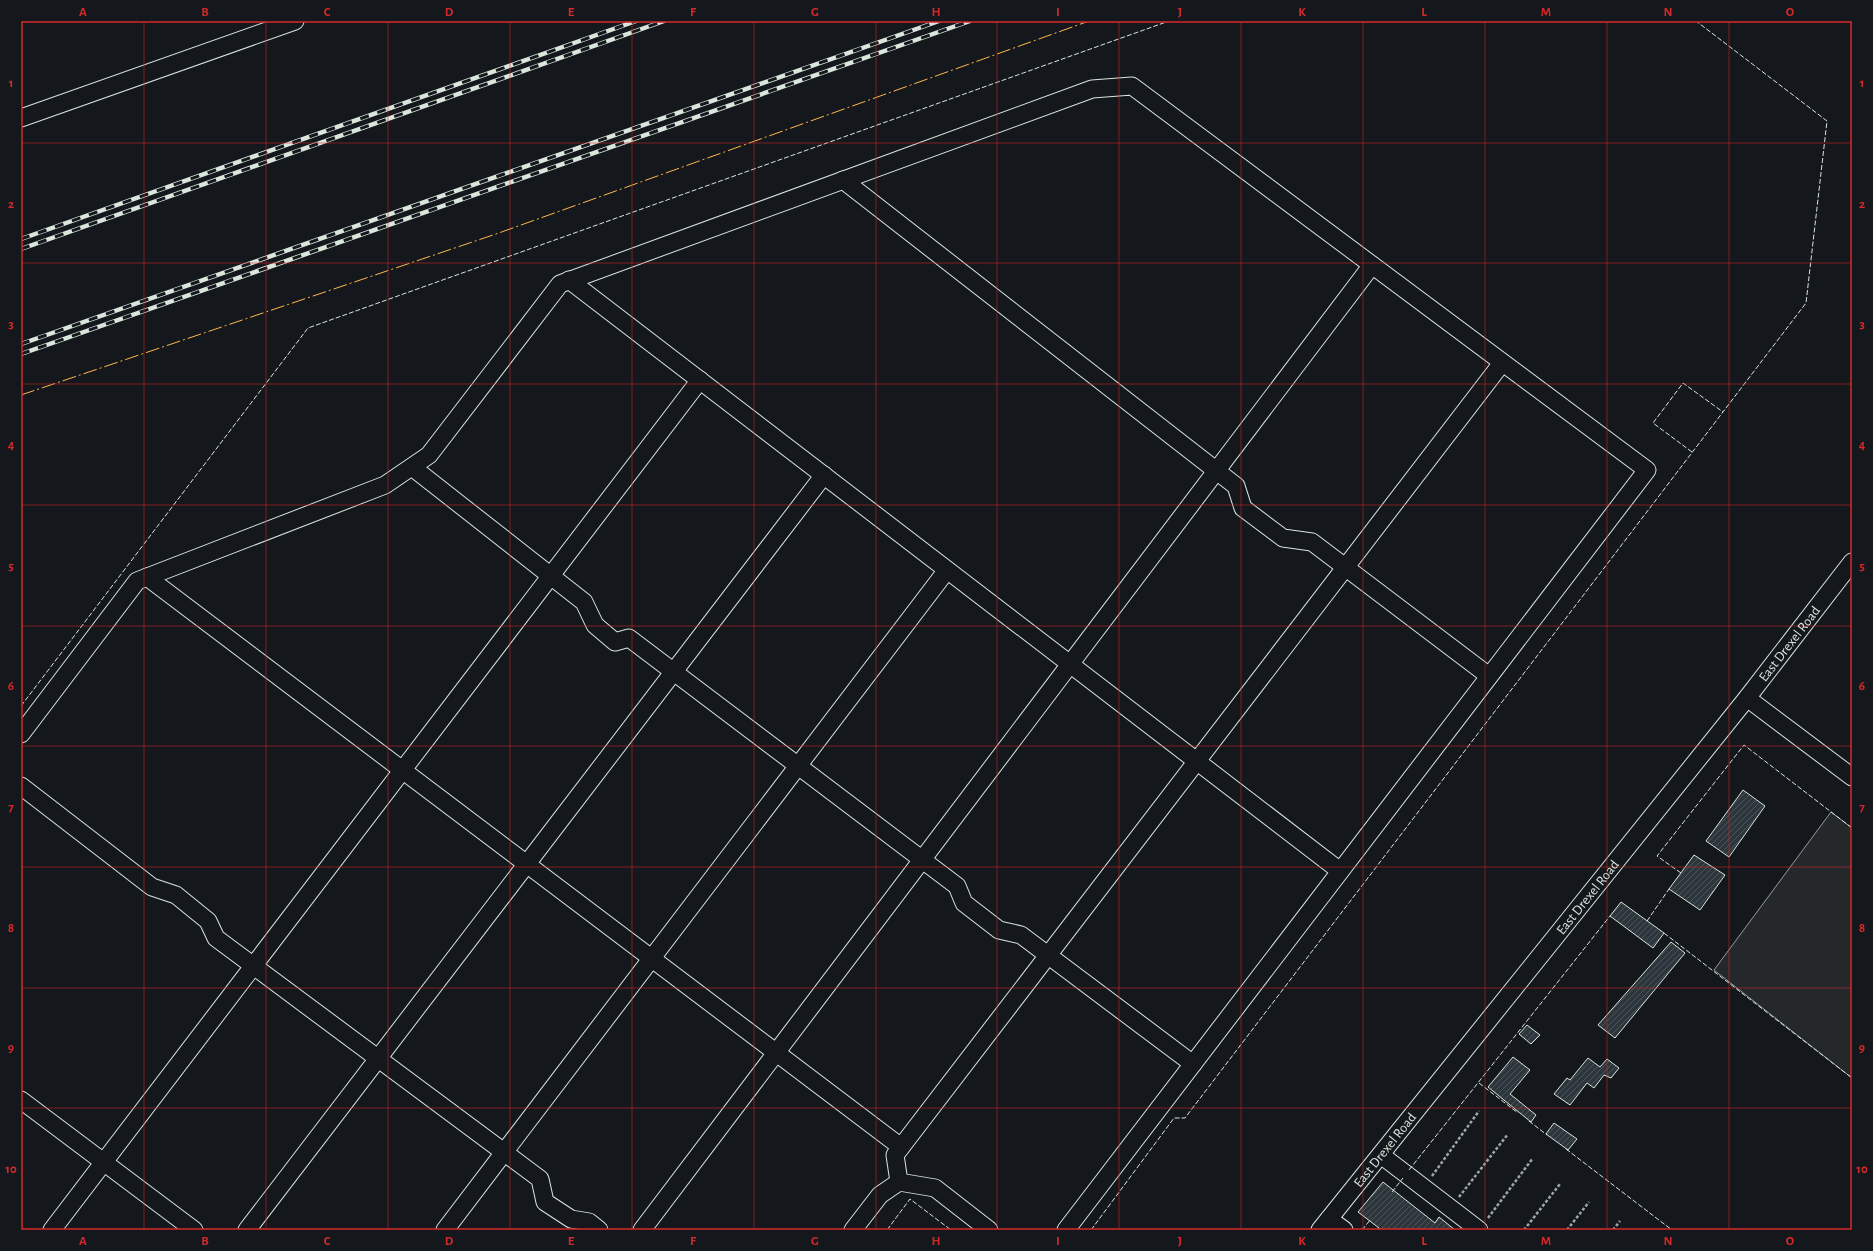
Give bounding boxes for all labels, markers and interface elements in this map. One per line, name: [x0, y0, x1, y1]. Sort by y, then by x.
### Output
text: A: [79, 6, 87, 19]
text: B: [201, 6, 209, 19]
text: C: [324, 6, 331, 19]
text: D: [445, 6, 454, 19]
text: E: [568, 6, 575, 19]
text: F: [690, 6, 697, 19]
text: G: [811, 6, 819, 19]
text: H: [931, 6, 941, 19]
text: I: [1056, 6, 1060, 19]
text: J: [1178, 6, 1182, 19]
text: K: [1298, 6, 1306, 19]
text: L: [1421, 6, 1427, 19]
text: M: [1541, 6, 1551, 19]
text: N: [1663, 6, 1673, 19]
text: O: [1786, 6, 1795, 19]
text: 1: [9, 77, 13, 90]
text: 1: [1860, 77, 1864, 90]
text: 2: [8, 198, 14, 211]
text: 2: [1859, 198, 1865, 211]
text: 3: [8, 318, 14, 331]
text: 3: [1859, 318, 1865, 331]
text: 4: [8, 439, 15, 452]
text: 4: [1859, 439, 1866, 452]
text: 5: [8, 560, 14, 573]
text: 5: [1859, 560, 1865, 573]
street label: East Drexel Road: [1757, 604, 1823, 684]
text: 6: [8, 680, 14, 693]
text: 6: [1859, 680, 1865, 693]
text: 7: [8, 801, 14, 814]
text: 7: [1859, 801, 1865, 814]
street label: East Drexel Road: [1554, 858, 1622, 937]
text: 8: [8, 922, 14, 935]
text: 8: [1859, 922, 1865, 935]
text: 9: [8, 1042, 14, 1055]
text: 9: [1859, 1042, 1865, 1055]
street label: East Drexel Road: [1351, 1110, 1419, 1190]
text: 10: [5, 1163, 17, 1176]
text: 10: [1856, 1163, 1868, 1176]
text: A: [79, 1235, 87, 1248]
text: B: [201, 1235, 209, 1248]
text: C: [324, 1235, 331, 1248]
text: D: [445, 1235, 454, 1248]
text: E: [568, 1235, 575, 1248]
text: F: [690, 1235, 697, 1248]
text: G: [811, 1235, 819, 1248]
text: H: [931, 1235, 941, 1248]
text: I: [1056, 1235, 1060, 1248]
text: J: [1178, 1235, 1182, 1248]
text: K: [1298, 1235, 1306, 1248]
text: L: [1421, 1235, 1427, 1248]
text: M: [1541, 1235, 1551, 1248]
text: N: [1663, 1235, 1673, 1248]
text: O: [1786, 1235, 1795, 1248]

